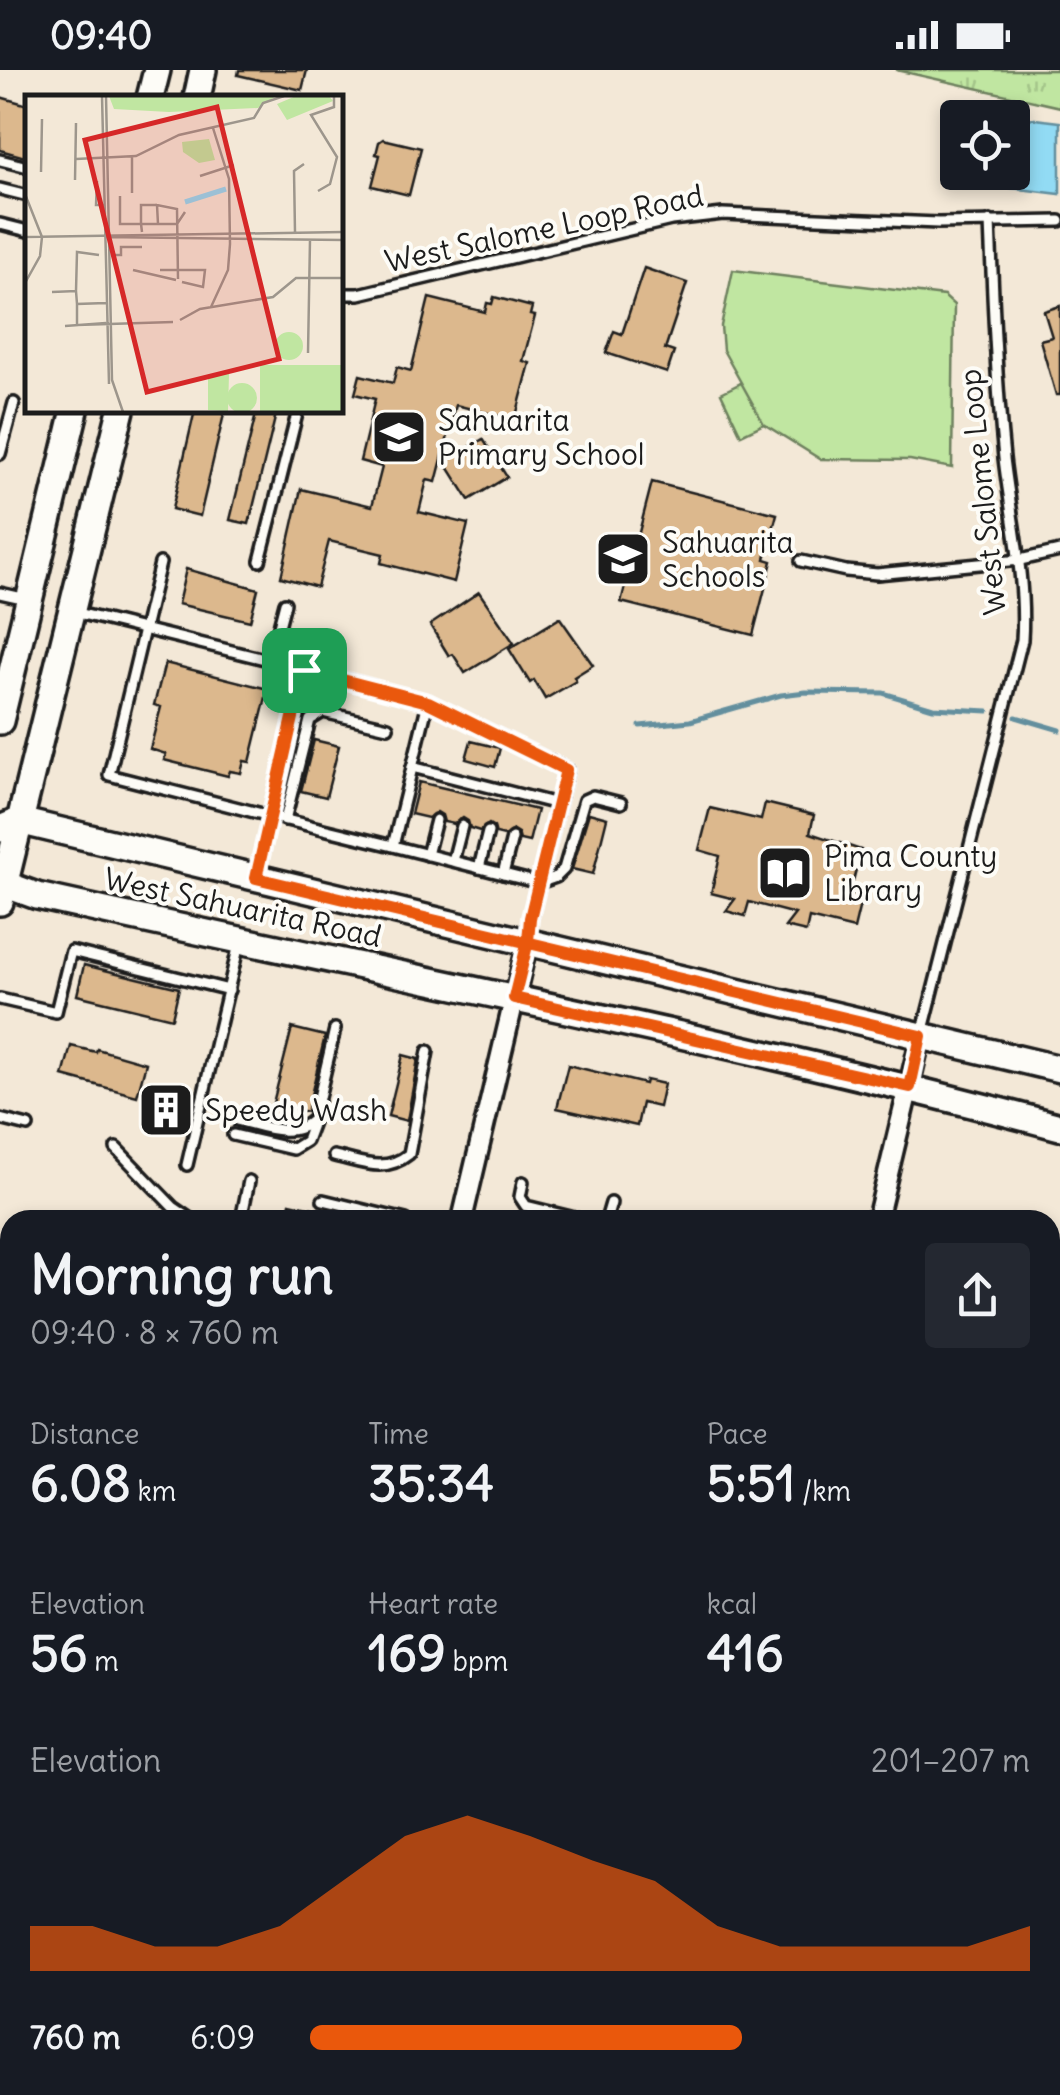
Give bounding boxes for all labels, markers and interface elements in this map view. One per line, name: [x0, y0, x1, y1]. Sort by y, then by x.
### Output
text: 09:40: [50, 12, 152, 59]
inset map: [25, 95, 342, 412]
map controls: [940, 100, 1030, 190]
button: locate: [940, 100, 1030, 190]
street label: West Salome Loop Road: [381, 176, 707, 280]
street label: West Salome Loop: [950, 367, 1014, 617]
place label: Sahuarita Primary School: [438, 401, 645, 473]
school or university icon: Sahuarita Primary School: [369, 407, 429, 467]
place label: Sahuarita Schools: [662, 523, 794, 595]
school or university icon: Sahuarita Schools: [593, 529, 653, 589]
pin: [262, 628, 347, 713]
icon: arrive: [277, 643, 332, 698]
place label: Pima County Library: [824, 837, 997, 909]
library icon: Pima County Library: [755, 843, 815, 903]
street label: West Sahuarita Road: [101, 859, 385, 955]
building icon: Speedy Wash: [136, 1080, 196, 1140]
place label: Speedy Wash: [205, 1091, 387, 1129]
text: Morning run: [30, 1240, 334, 1309]
button: share: [925, 1243, 1030, 1348]
text: 09:40 · 8 × 760 m: [30, 1312, 279, 1353]
text: Distance: [30, 1416, 139, 1452]
text: Time: [368, 1416, 429, 1452]
text: Pace: [707, 1416, 768, 1452]
text: 6.08: [30, 1452, 131, 1515]
text: 35:34: [368, 1452, 494, 1515]
text: 5:51: [707, 1452, 795, 1515]
text: km: [131, 1473, 176, 1509]
text: /km: [795, 1473, 851, 1509]
text: Elevation: [30, 1586, 145, 1622]
text: Heart rate: [368, 1586, 498, 1622]
text: kcal: [707, 1586, 757, 1622]
text: 56: [30, 1622, 88, 1685]
text: 169: [368, 1622, 446, 1685]
text: 416: [707, 1622, 784, 1685]
text: m: [88, 1643, 119, 1679]
text: bpm: [446, 1643, 508, 1679]
text: Elevation: [30, 1740, 161, 1781]
text: 201–207 m: [871, 1740, 1030, 1781]
text: 760 m: [30, 2017, 120, 2058]
text: 6:09: [190, 2017, 255, 2058]

